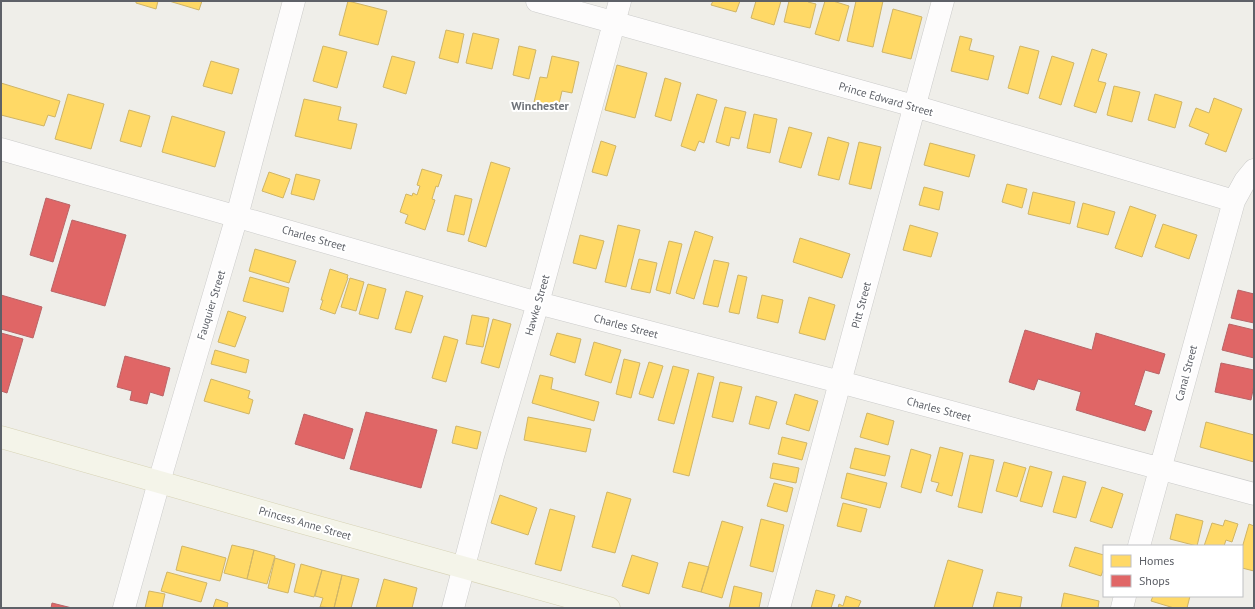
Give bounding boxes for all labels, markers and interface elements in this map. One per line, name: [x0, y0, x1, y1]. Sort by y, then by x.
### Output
street label: Prince Edward Street: [837, 79, 935, 119]
district label: Winchester: [511, 98, 570, 113]
street label: Charles Street: [280, 222, 348, 254]
street label: Fauquier Street: [194, 268, 228, 342]
street label: Hawke Street: [522, 273, 552, 337]
street label: Pitt Street: [848, 280, 874, 330]
street label: Charles Street: [592, 311, 660, 341]
street label: Canal Street: [1172, 343, 1200, 402]
street label: Charles Street: [905, 394, 973, 424]
street label: Princess Anne Street: [257, 503, 353, 543]
legend: [1103, 545, 1243, 597]
text: Homes: [1139, 553, 1174, 568]
text: Shops: [1139, 573, 1170, 588]

